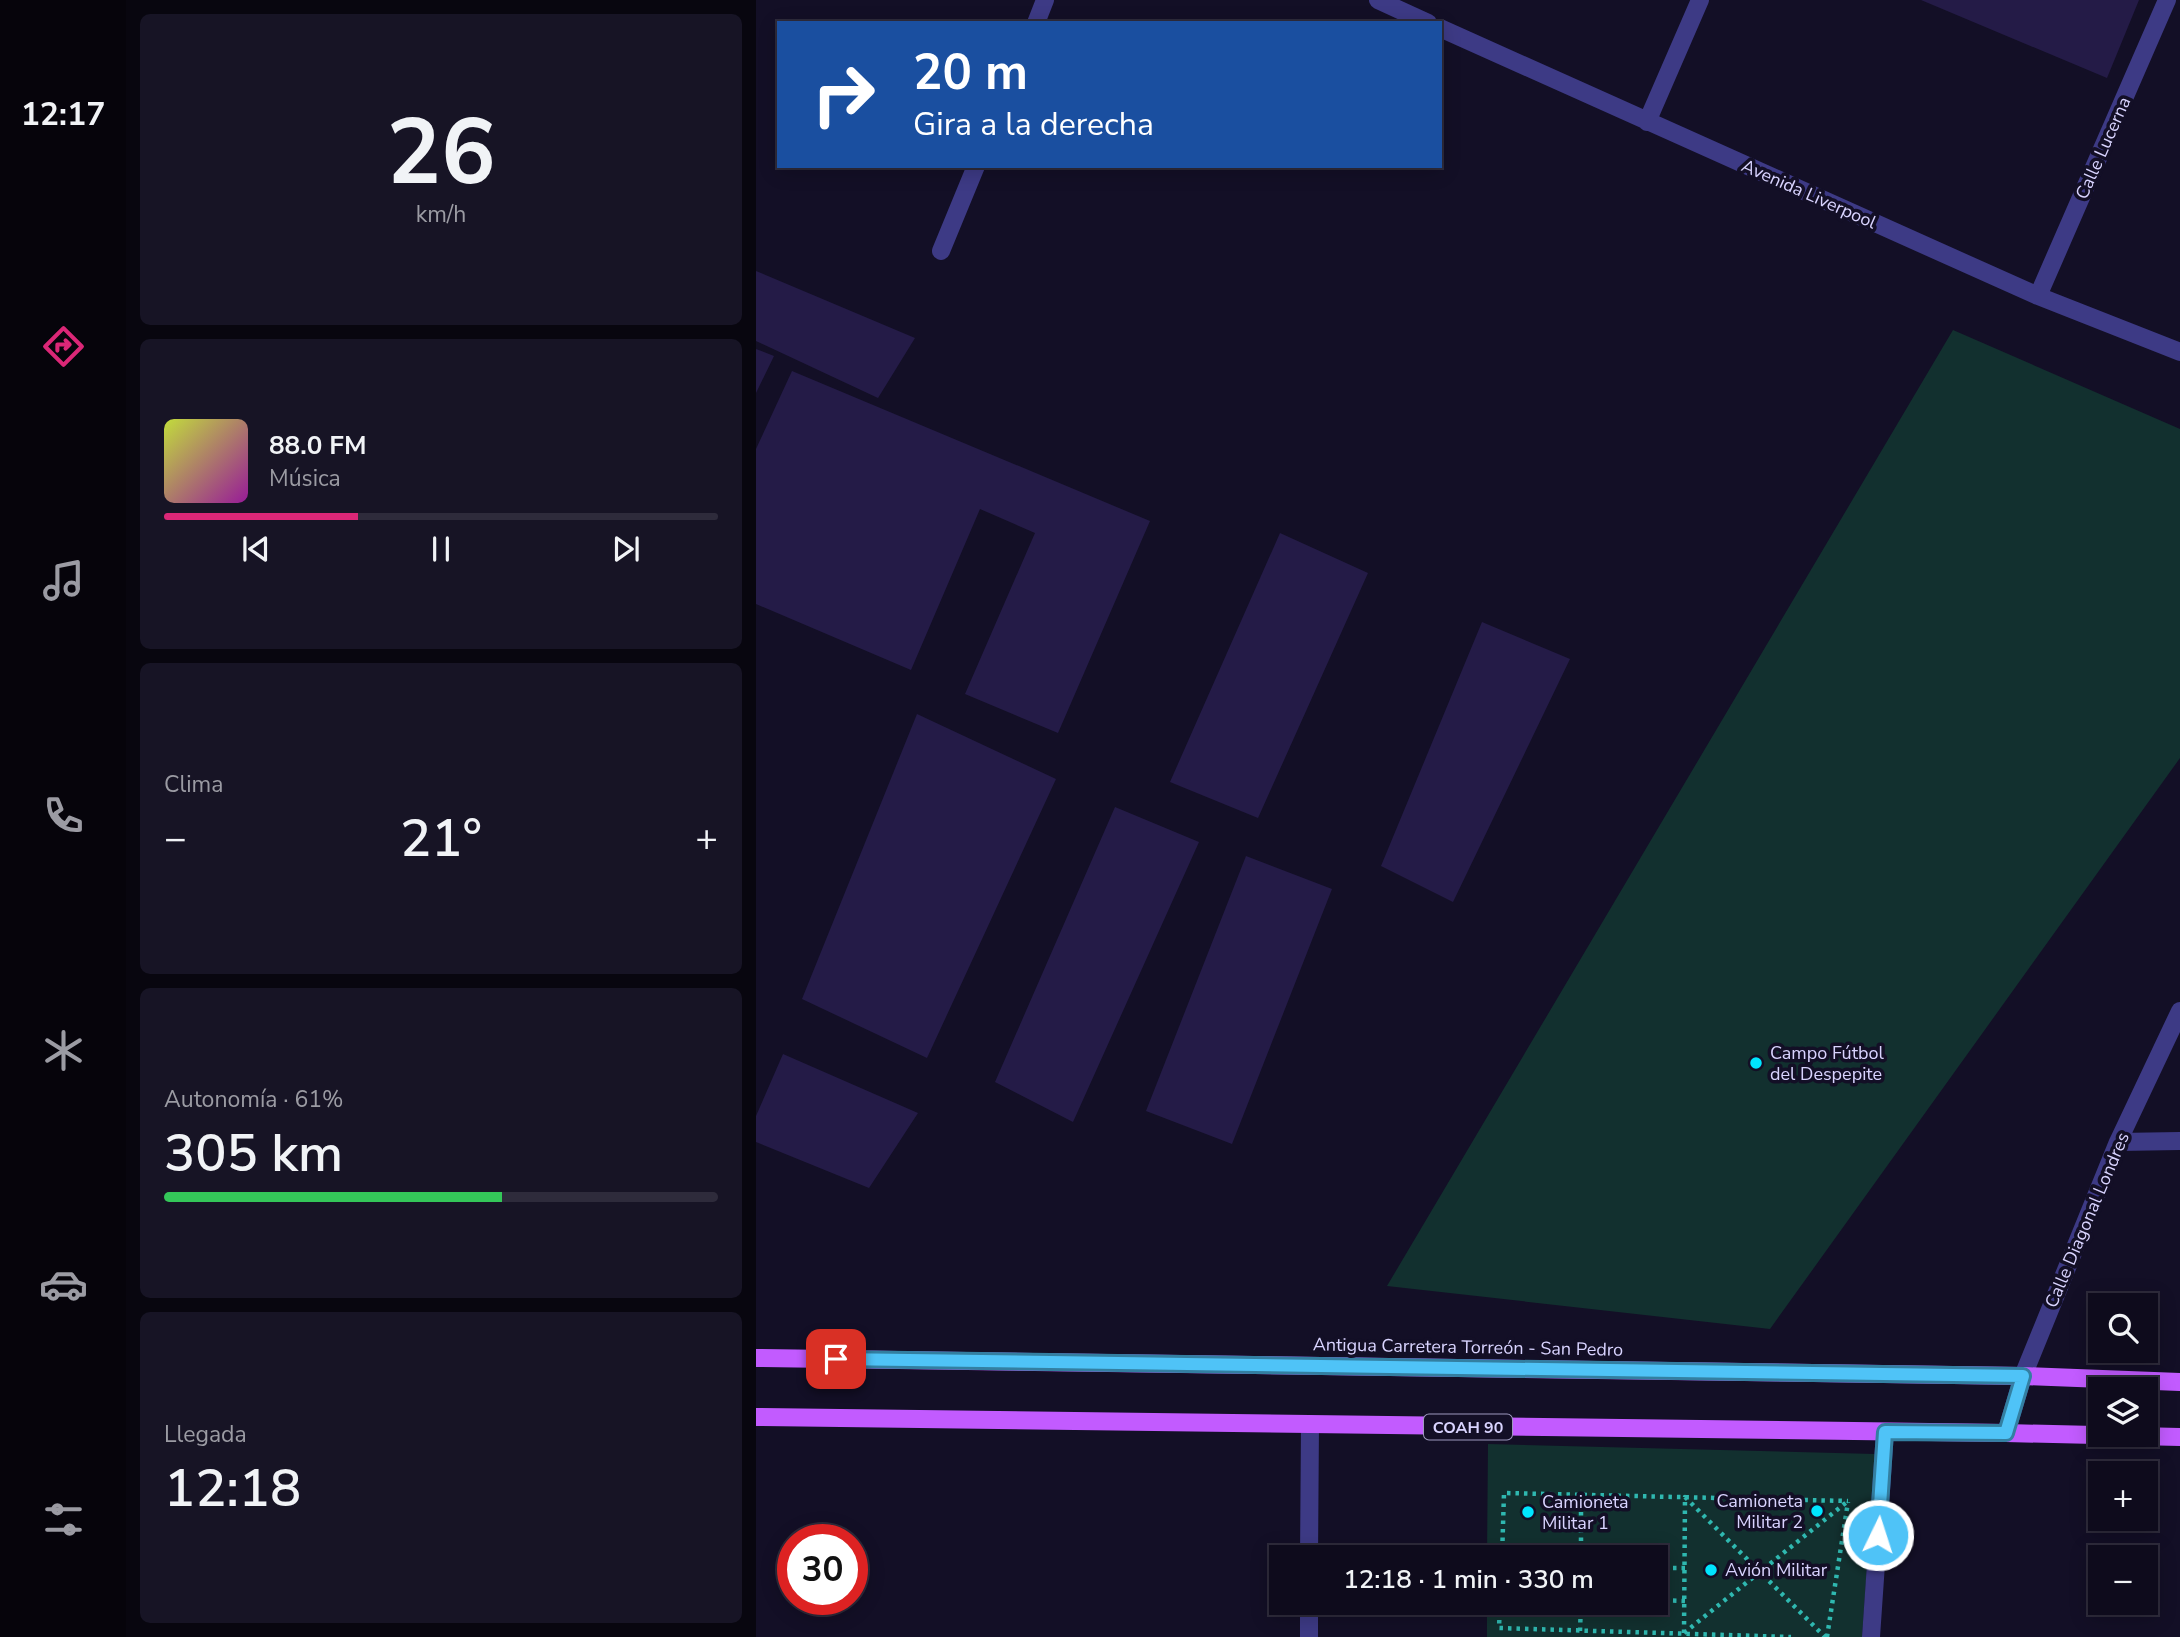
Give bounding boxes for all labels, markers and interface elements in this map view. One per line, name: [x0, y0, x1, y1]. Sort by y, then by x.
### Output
text: 20 m: [913, 39, 1028, 106]
icon: right: [798, 49, 889, 140]
text: 26: [386, 91, 496, 215]
text: 12:17: [21, 93, 105, 136]
street label: Calle Lucerna: [2070, 93, 2136, 203]
text: Gira a la derecha: [913, 103, 1154, 146]
street label: Avenida Liverpool: [1738, 153, 1881, 235]
text: km/h: [416, 199, 466, 230]
icon: directions: [39, 322, 88, 371]
text: 88.0 FM: [269, 428, 366, 463]
text: Música: [269, 463, 341, 494]
icon: previous: [237, 530, 275, 568]
icon: pause: [422, 530, 460, 568]
icon: next: [607, 530, 645, 568]
icon: music: [39, 556, 88, 605]
text: Clima: [164, 769, 224, 800]
icon: phone: [39, 791, 88, 840]
text: 21°: [400, 803, 482, 874]
text: −: [164, 813, 187, 864]
text: +: [695, 813, 718, 864]
icon: climate: [39, 1026, 88, 1075]
place label: Campo Fútbol del Despepite: [1770, 1041, 1884, 1086]
marker: Campo Fútbol del Despepite: [1748, 1055, 1764, 1071]
text: Autonomía · 61%: [164, 1084, 344, 1115]
text: 305 km: [164, 1118, 343, 1189]
street label: Calle Diagonal Londres: [2039, 1129, 2135, 1311]
icon: car: [39, 1260, 88, 1309]
map controls: [2088, 1293, 2158, 1615]
button: search: [2088, 1293, 2158, 1363]
pin: [806, 1329, 866, 1389]
street label: Antigua Carretera Torreón - San Pedro: [1313, 1332, 1623, 1362]
icon: arrive: [817, 1340, 855, 1378]
button: layers: [2088, 1377, 2158, 1447]
road number: COAH 90: [1424, 1414, 1512, 1440]
text: Llegada: [164, 1419, 247, 1450]
text: 12:18: [164, 1453, 301, 1524]
button: +: [2088, 1461, 2158, 1531]
place label: Camioneta Militar 2: [1716, 1489, 1803, 1534]
place label: Camioneta Militar 1: [1542, 1490, 1629, 1535]
icon: filters: [39, 1495, 88, 1544]
position arrow: [1841, 1498, 1915, 1572]
marker: Camioneta Militar 2: [1809, 1503, 1825, 1519]
marker: Camioneta Militar 1: [1520, 1504, 1536, 1520]
speed limit sign: 30: [777, 1524, 868, 1615]
button: −: [2088, 1545, 2158, 1615]
place label: Avión Militar: [1725, 1558, 1828, 1582]
text: 12:18 · 1 min · 330 m: [1343, 1562, 1594, 1597]
marker: Avión Militar: [1703, 1562, 1719, 1578]

